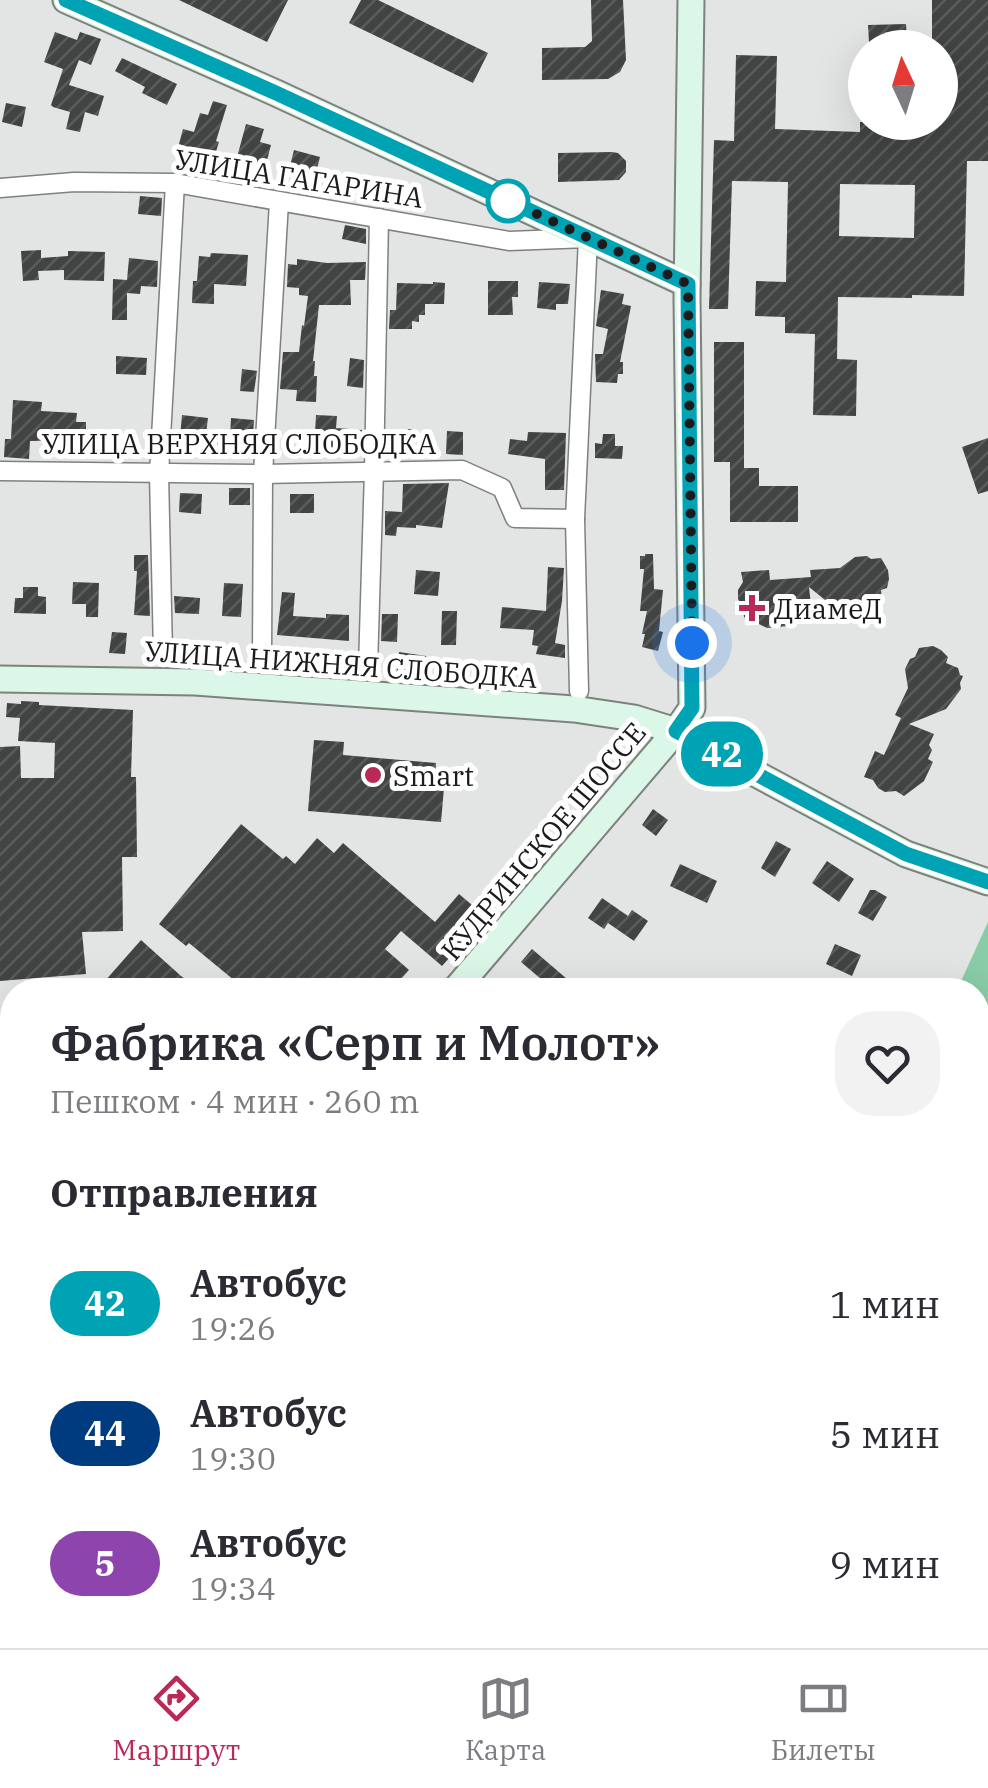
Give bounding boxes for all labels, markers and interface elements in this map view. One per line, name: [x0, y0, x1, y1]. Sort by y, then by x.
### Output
north arrow: [848, 30, 958, 140]
map controls: [848, 30, 958, 140]
street label: УЛИЦА ГАГАРИНА: [172, 140, 426, 216]
unlabelled marker: [487, 180, 529, 222]
street label: УЛИЦА ВЕРХНЯЯ СЛОБОДКА: [42, 425, 436, 462]
place label: ДиамеД: [774, 590, 882, 627]
marker: ДиамеД: [739, 595, 765, 621]
your location: [667, 618, 717, 668]
street label: УЛИЦА НИЖНЯЯ СЛОБОДКА: [143, 632, 539, 696]
street label: КУДРИНСКОЕ ШОССЕ: [432, 714, 654, 968]
line badge: 42: [677, 722, 767, 786]
text: 42: [701, 731, 743, 777]
place label: Smart: [393, 757, 474, 794]
marker: Smart: [362, 764, 384, 786]
text: Фабрика «Серп и Молот»: [50, 1011, 660, 1073]
button: heart: [835, 1011, 940, 1116]
text: Пешком · 4 мин · 260 m: [50, 1080, 420, 1122]
text: Отправления: [50, 1168, 318, 1217]
text: Автобус: [190, 1258, 347, 1307]
text: 1 мин: [830, 1279, 940, 1328]
text: 42: [84, 1280, 126, 1326]
text: 19:26: [190, 1307, 276, 1349]
text: Автобус: [190, 1388, 347, 1437]
text: 5 мин: [830, 1409, 940, 1458]
text: 44: [84, 1410, 126, 1456]
text: 19:30: [190, 1437, 276, 1479]
text: Автобус: [190, 1518, 347, 1567]
text: 9 мин: [830, 1539, 940, 1588]
text: 5: [94, 1540, 116, 1586]
text: 19:34: [190, 1567, 276, 1609]
tab: Маршрут: [112, 1671, 240, 1768]
tab: Карта: [465, 1671, 546, 1768]
tab: Билеты: [771, 1671, 876, 1768]

